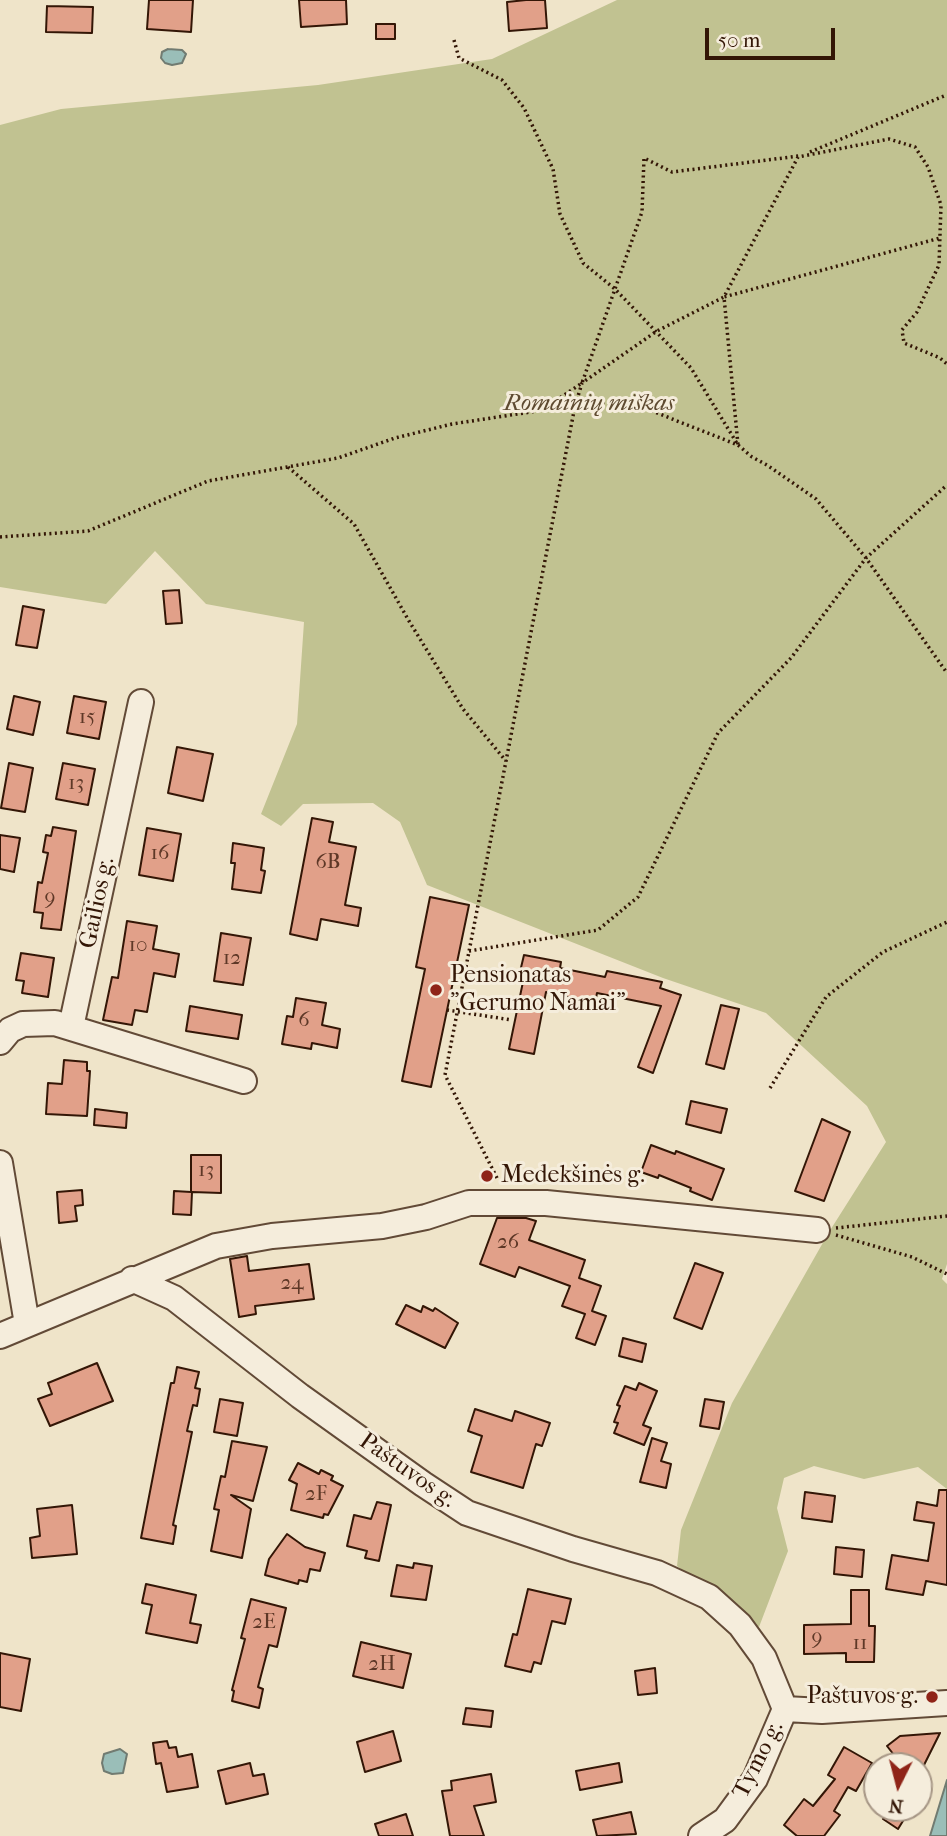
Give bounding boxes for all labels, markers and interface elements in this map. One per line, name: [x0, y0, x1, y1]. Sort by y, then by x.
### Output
scale bar: [709, 14, 838, 58]
text: 50 m: [718, 28, 761, 52]
park label: Romainių miškas: [504, 390, 674, 418]
house number: 15: [79, 705, 95, 731]
house number: 13: [68, 771, 84, 797]
house number: 16: [151, 841, 169, 867]
house number: 6B: [315, 850, 341, 876]
street label: Gailios g.: [74, 855, 122, 951]
house number: 9: [44, 886, 56, 912]
house number: 10: [129, 933, 147, 959]
house number: 12: [223, 946, 241, 972]
place label: Pensionatas "Gerumo Namai": [450, 962, 625, 1018]
marker: Pensionatas "Gerumo Namai": [428, 982, 444, 998]
house number: 6: [298, 1008, 310, 1034]
house number: 13: [198, 1158, 214, 1184]
place label: Medekšinės g.: [501, 1162, 645, 1190]
marker: Medekšinės g.: [479, 1168, 495, 1184]
house number: 26: [497, 1230, 519, 1256]
house number: 24: [280, 1271, 304, 1297]
street label: Paštuvos g.: [353, 1427, 461, 1515]
house number: 2F: [305, 1482, 327, 1508]
house number: 2E: [252, 1610, 276, 1636]
house number: 9: [811, 1626, 823, 1652]
house number: 11: [853, 1631, 867, 1657]
house number: 2H: [368, 1652, 396, 1678]
place label: Paštuvos g.: [807, 1683, 918, 1711]
marker: Paštuvos g.: [924, 1689, 940, 1705]
street label: Tymo g.: [727, 1716, 791, 1804]
north arrow: [863, 1752, 933, 1822]
text: N: [888, 1794, 904, 1818]

